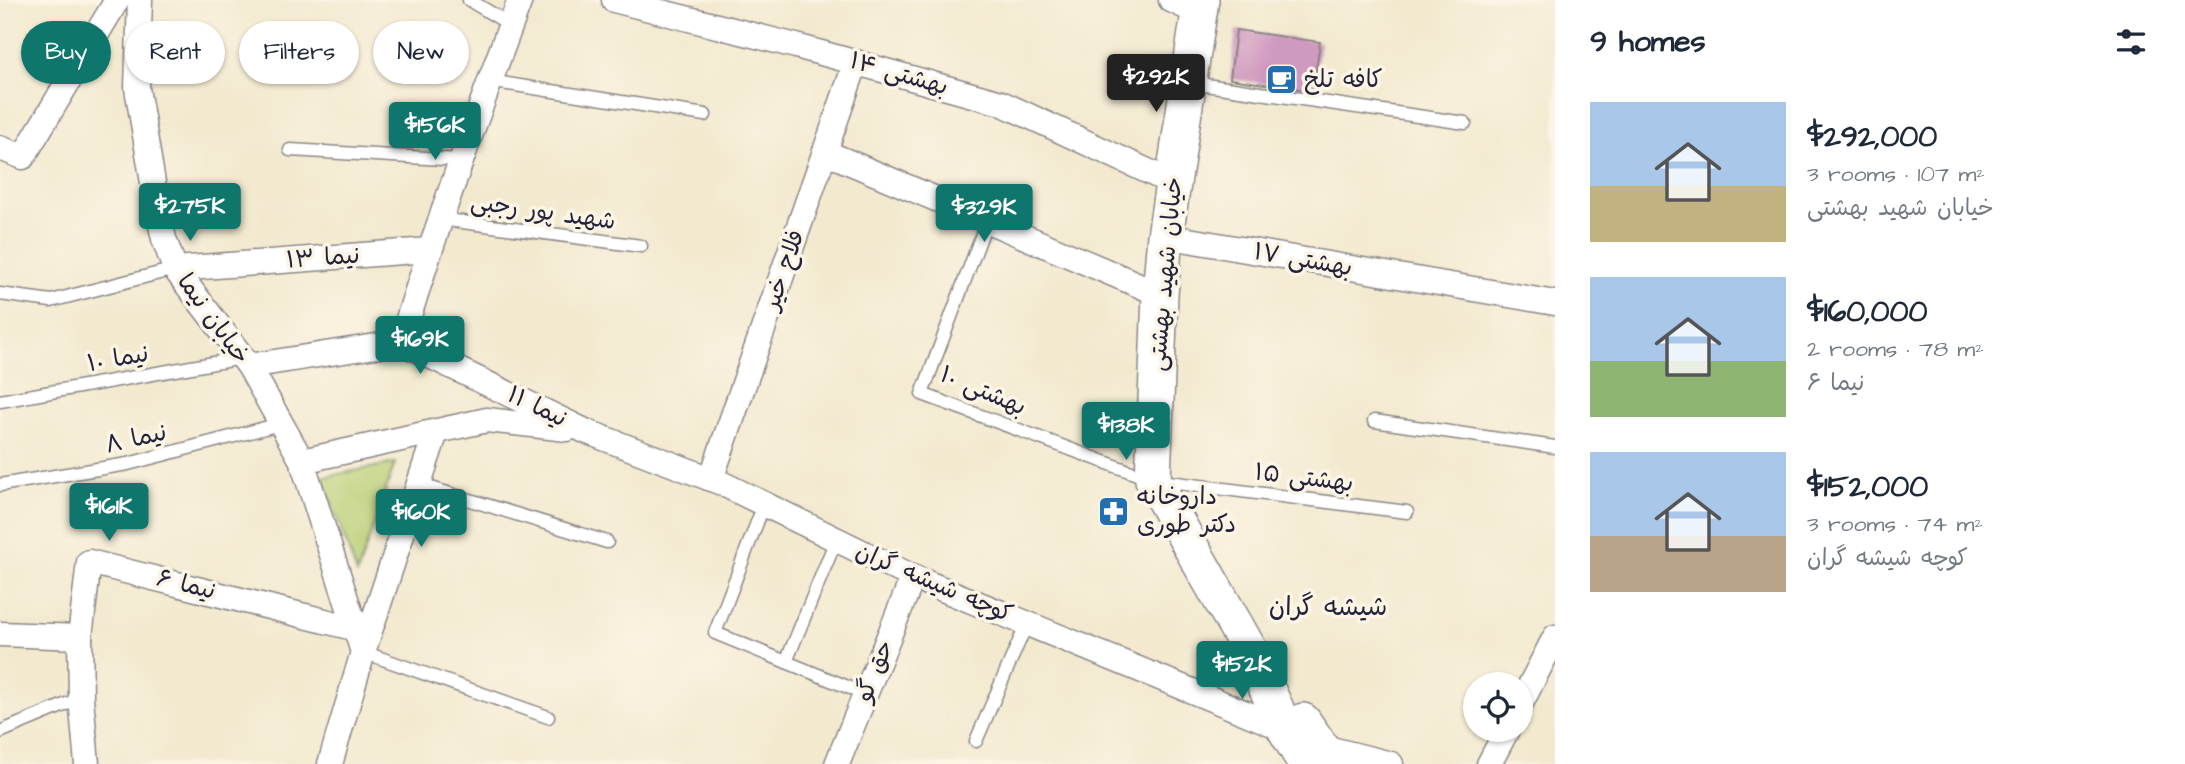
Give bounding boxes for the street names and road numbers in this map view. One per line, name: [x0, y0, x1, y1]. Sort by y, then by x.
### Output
street label: بهشتی ۱۴: [846, 44, 952, 104]
street label: خیابان شهید بهشتی: [1141, 175, 1191, 373]
street label: شهید پور رجبی: [468, 185, 618, 239]
street label: فلاح خیر: [754, 225, 814, 317]
street label: بهشتی ۱۷: [1251, 235, 1355, 285]
street label: نیما ۱۳: [285, 238, 361, 278]
street label: خیابان نیما: [168, 267, 258, 371]
street label: نیما ۱۰: [85, 337, 151, 381]
street label: بهشتی ۱۰: [935, 358, 1031, 424]
street label: نیما ۱۱: [501, 378, 573, 436]
street label: نیما ۸: [102, 415, 170, 463]
street label: بهشتی ۱۵: [1253, 455, 1355, 501]
street label: کوچه شیشه گران: [850, 535, 1018, 631]
street label: نیما ۶: [153, 561, 219, 609]
street label: حق گو: [847, 635, 903, 709]

